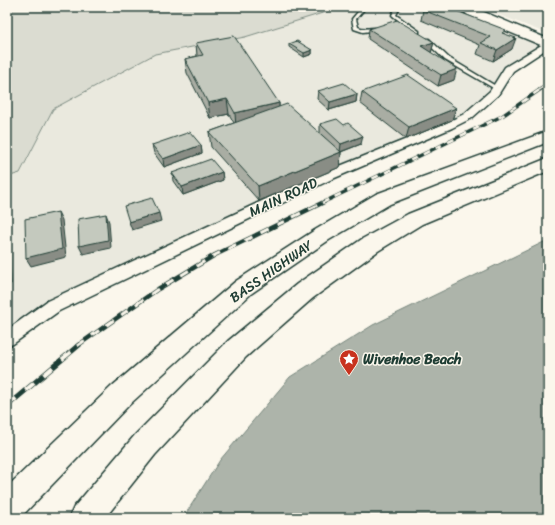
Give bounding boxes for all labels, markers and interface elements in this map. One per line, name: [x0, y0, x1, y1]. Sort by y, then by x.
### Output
street label: MAIN ROAD: [245, 170, 322, 224]
street label: BASS HIGHWAY: [224, 233, 319, 310]
place label: Wivenhoe Beach: [363, 347, 462, 372]
place icon: Wivenhoe Beach: [338, 348, 360, 376]

